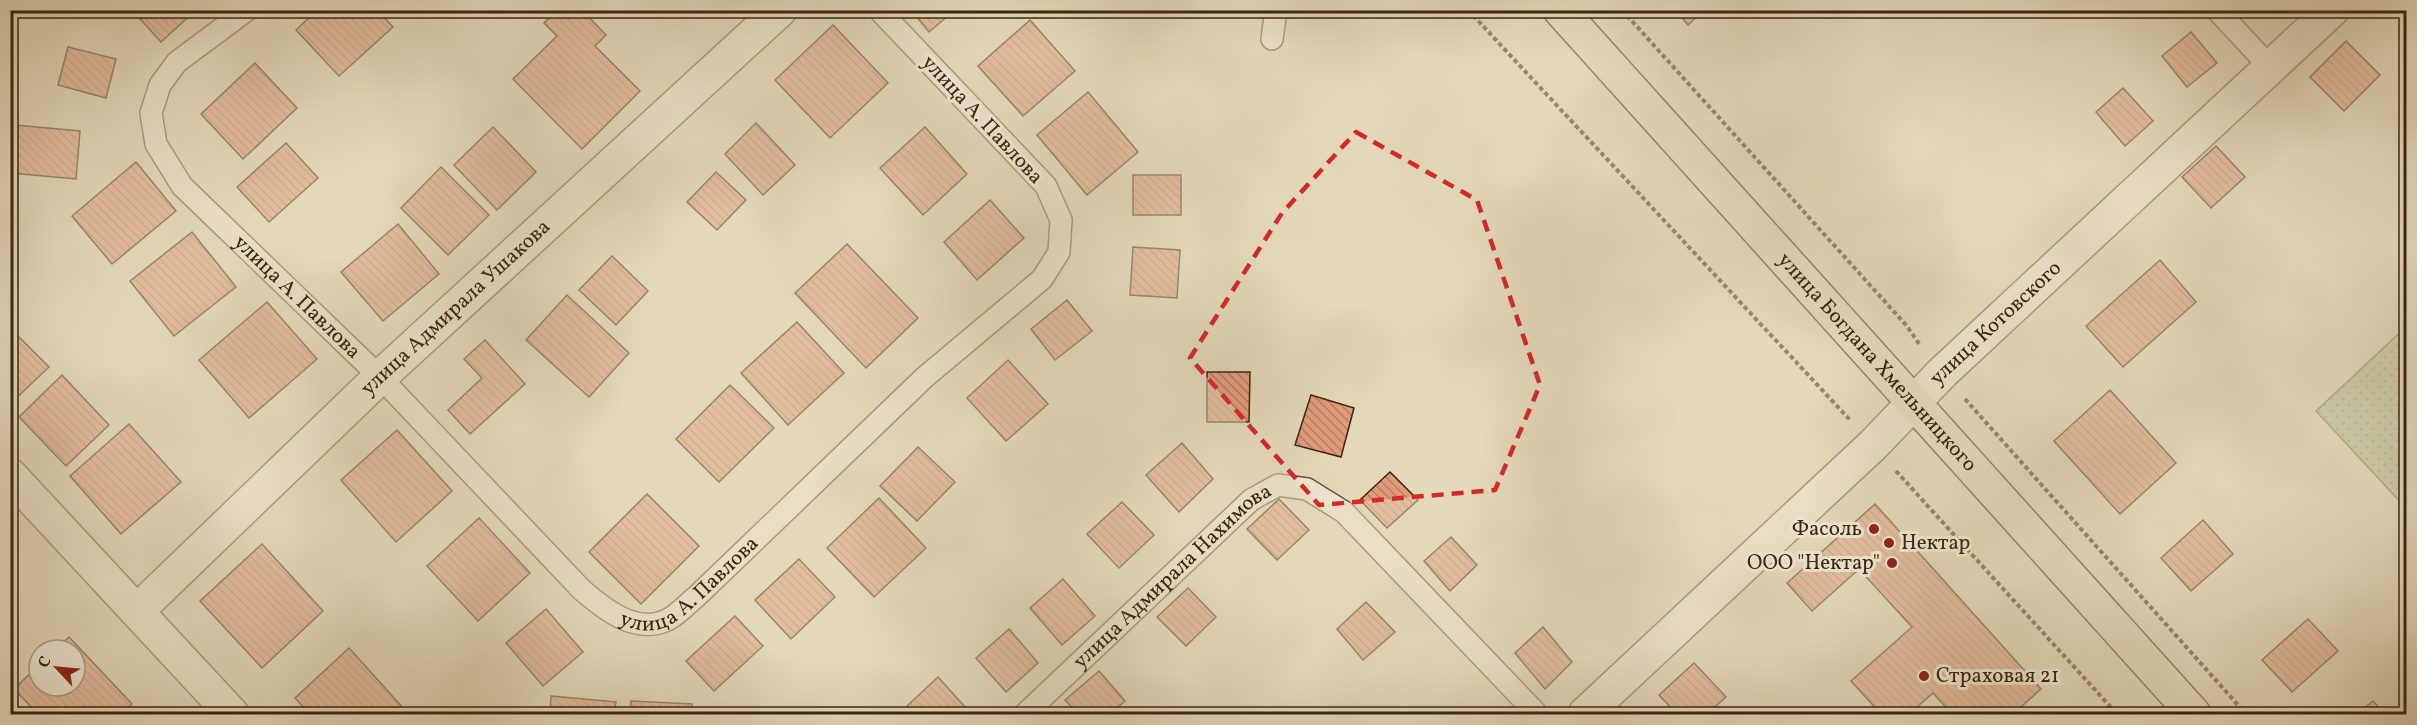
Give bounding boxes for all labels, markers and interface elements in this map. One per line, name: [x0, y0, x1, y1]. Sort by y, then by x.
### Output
street label: улица А. Павлова: [914, 49, 1050, 191]
street label: улица Адмирала Ушакова: [354, 213, 557, 402]
street label: улица А. Павлова: [227, 229, 367, 366]
street label: улица Богдана Хмельницкого: [1771, 246, 1984, 478]
street label: улица Котовского: [1923, 254, 2068, 392]
street label: улица Адмирала Нахимова: [1067, 477, 1277, 676]
place label: Фасоль: [1792, 515, 1862, 544]
marker: Фасоль: [1867, 522, 1881, 536]
place label: Нектар: [1901, 529, 1970, 558]
street label: улица А. Павлова: [615, 530, 765, 639]
marker: Нектар: [1882, 536, 1896, 550]
place label: ООО "Нектар": [1747, 549, 1880, 578]
marker: ООО "Нектар": [1885, 556, 1899, 570]
north arrow: [27, 638, 87, 698]
text: С: [33, 653, 57, 672]
place label: Страховая 21: [1936, 662, 2059, 691]
marker: Страховая 21: [1917, 669, 1931, 683]

